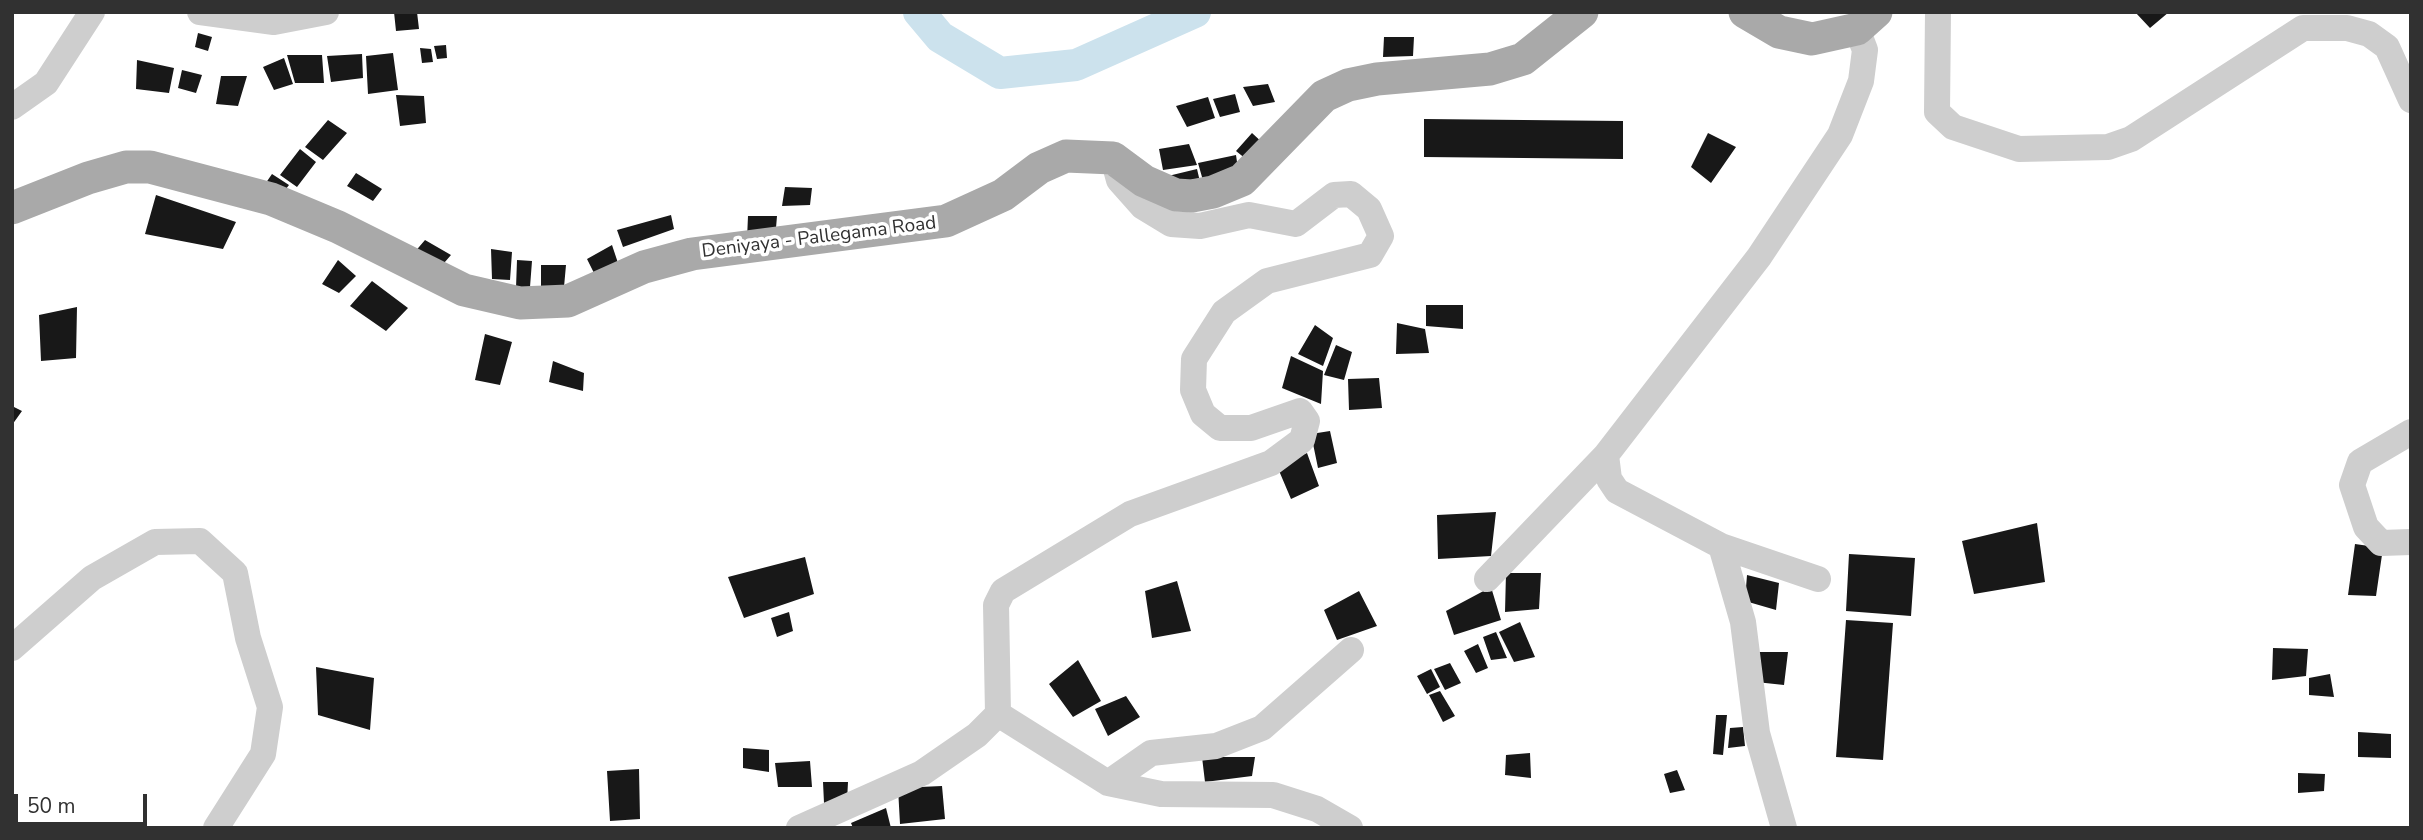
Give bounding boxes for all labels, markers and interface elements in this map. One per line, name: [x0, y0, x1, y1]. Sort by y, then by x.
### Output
street label: Deniyaya - Pallegama Road: [701, 212, 937, 264]
scale bar: [18, 780, 150, 824]
text: 50 m: [27, 792, 76, 820]

